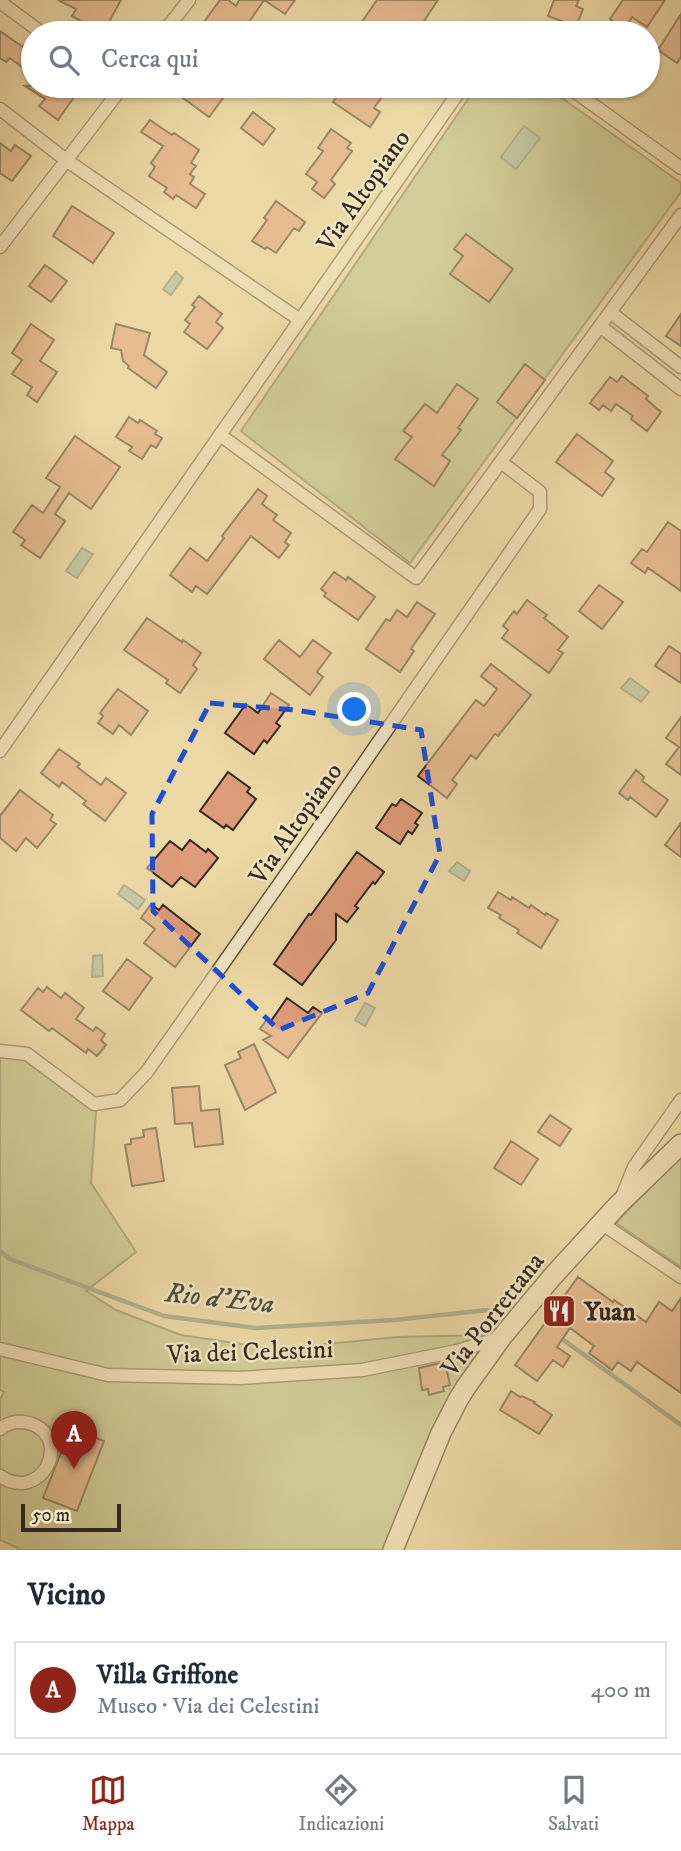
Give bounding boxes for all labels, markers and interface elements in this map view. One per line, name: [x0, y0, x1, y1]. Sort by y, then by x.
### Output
search box: [21, 21, 660, 98]
icon: search: [45, 41, 83, 79]
text: Cerca qui: [101, 43, 199, 76]
street label: Via Altopiano: [309, 123, 418, 259]
your location: [337, 692, 371, 726]
street label: Via Altopiano: [241, 756, 350, 892]
street label: Via Porrettana: [434, 1246, 552, 1385]
water label: Rio d'Eva: [163, 1275, 276, 1322]
restaurant icon: Yuan: [540, 1292, 578, 1330]
place label: Yuan: [583, 1296, 636, 1329]
street label: Via dei Celestini: [165, 1333, 334, 1372]
pin: A: [51, 1411, 97, 1469]
scale bar: [21, 1501, 121, 1533]
text: 50 m: [32, 1504, 70, 1527]
text: Vicino: [28, 1577, 105, 1614]
text: Villa Griffone: [97, 1659, 238, 1692]
text: A: [46, 1676, 60, 1705]
text: 400 m: [591, 1676, 651, 1705]
text: Museo · Via dei Celestini: [97, 1692, 320, 1721]
tab: Mappa: [82, 1771, 135, 1836]
tab: Indicazioni: [299, 1771, 384, 1836]
tab: Salvati: [548, 1771, 599, 1836]

